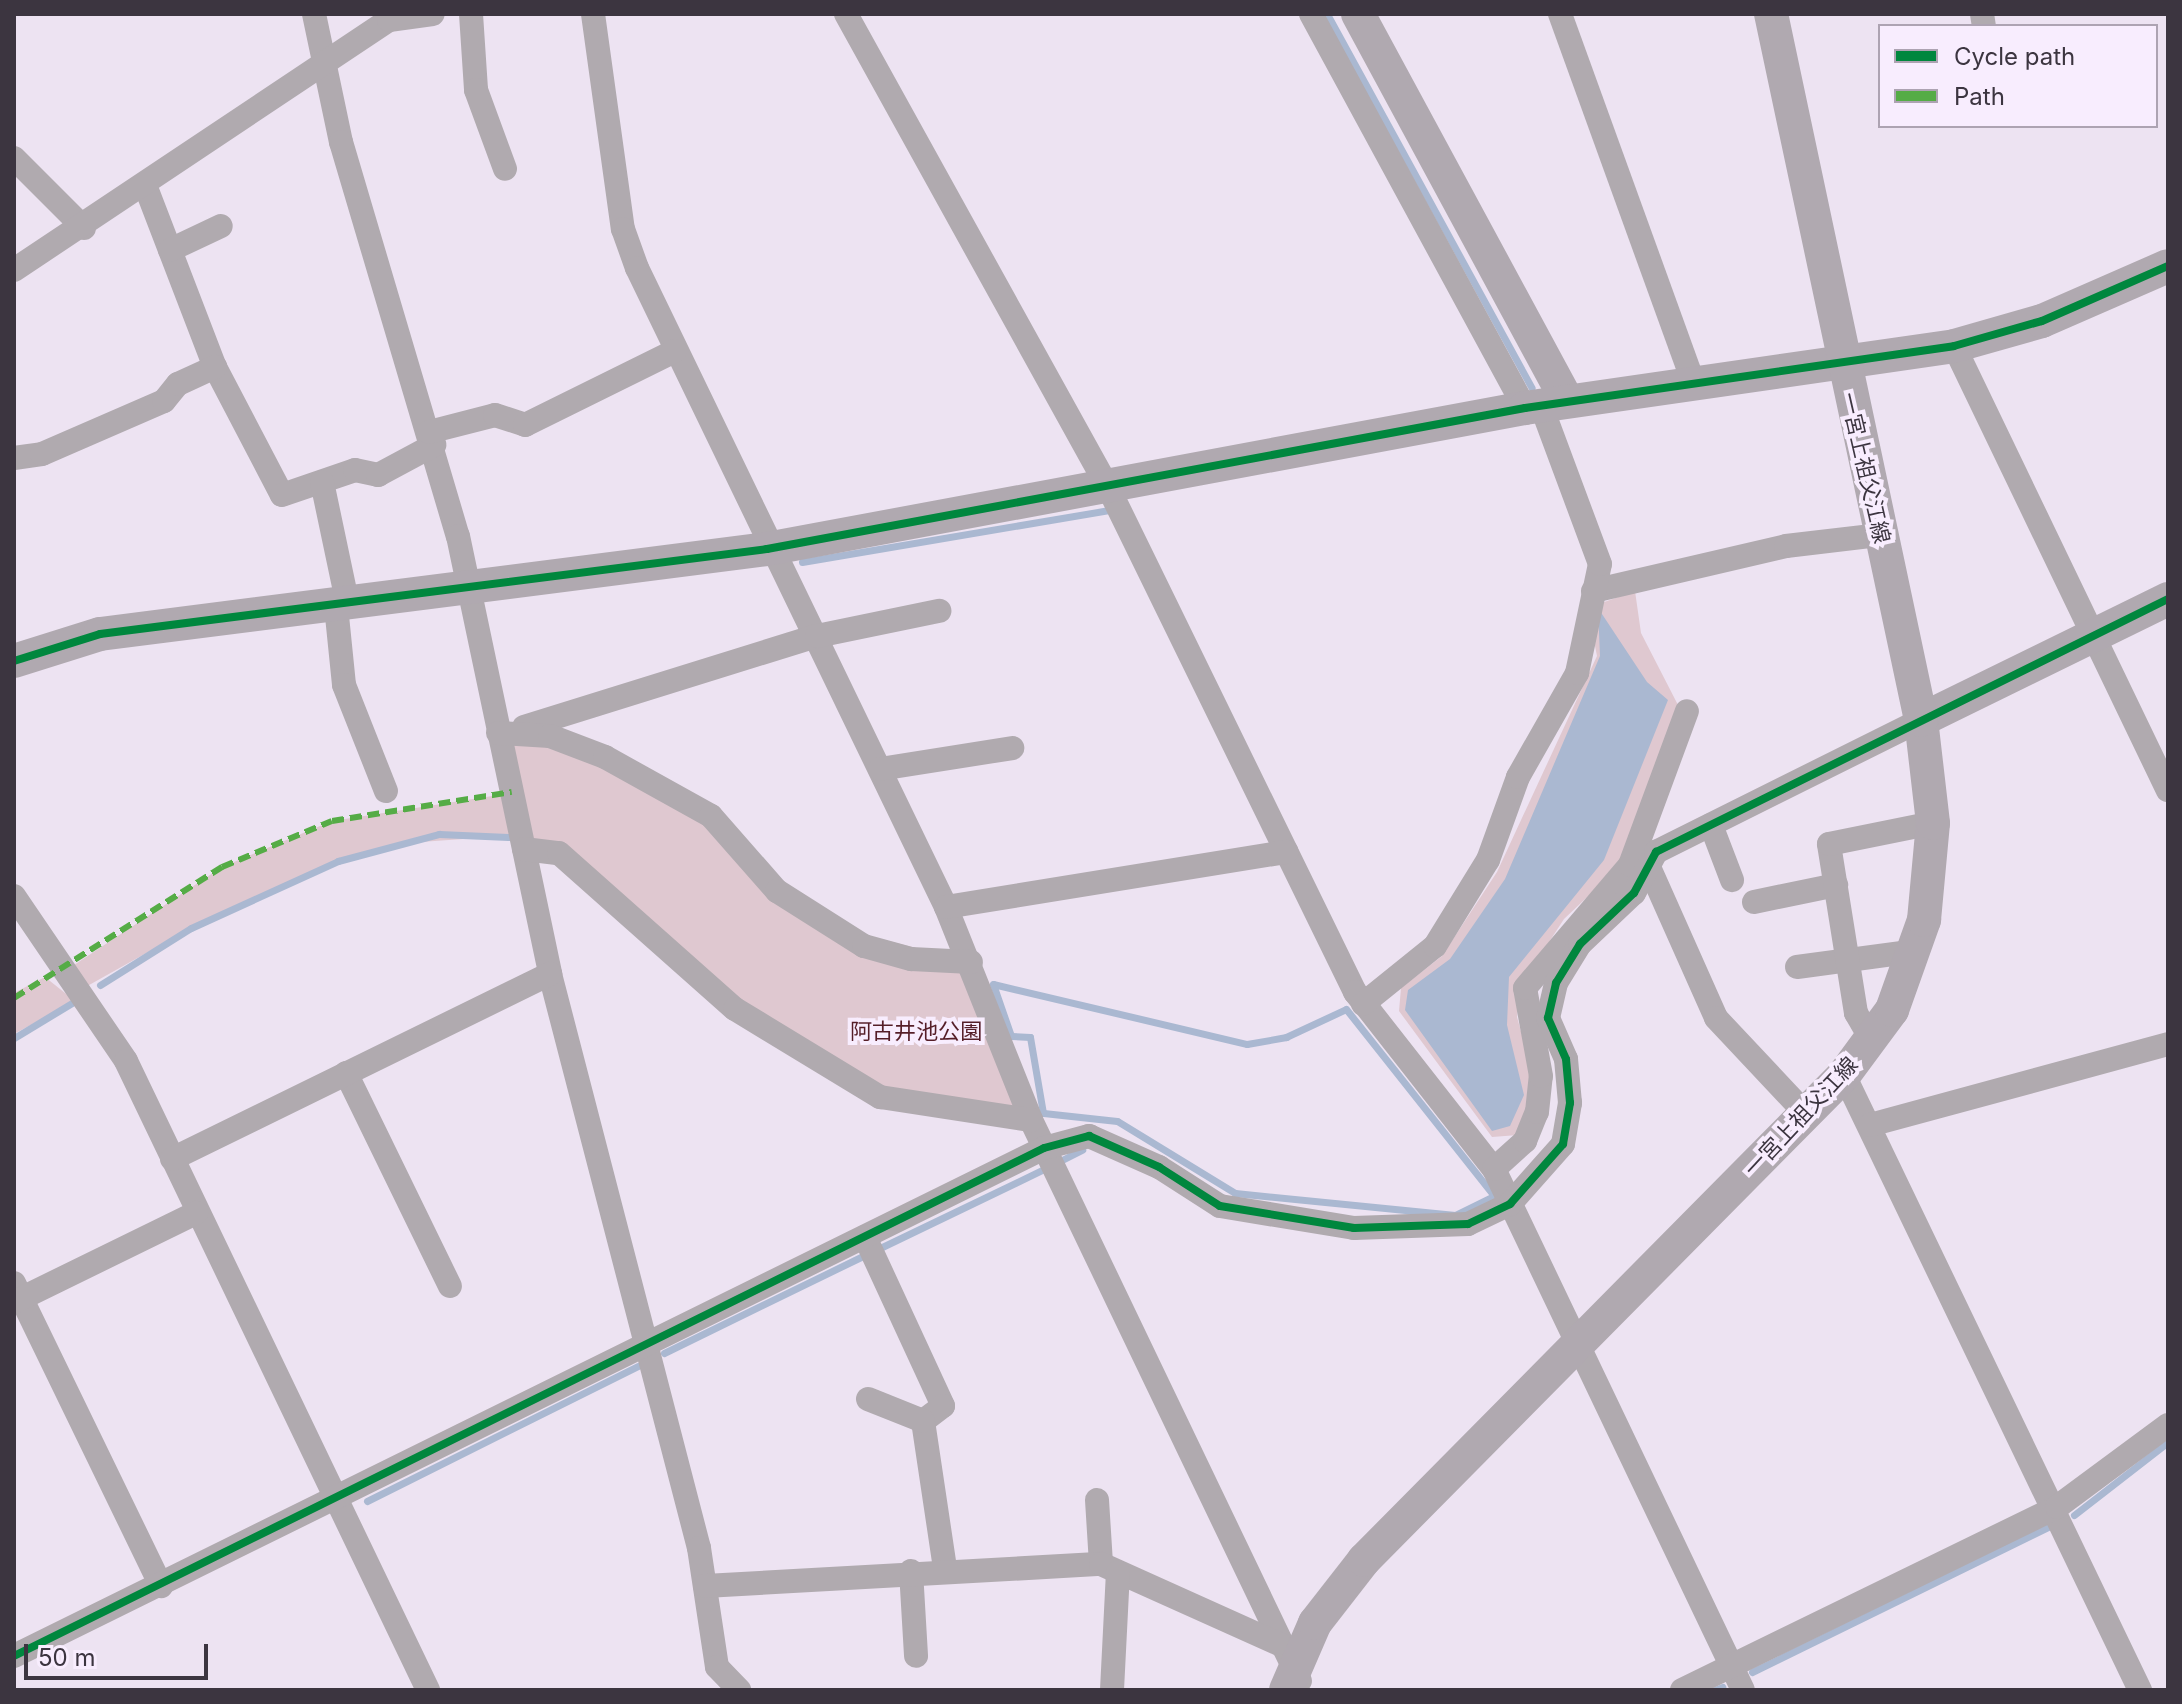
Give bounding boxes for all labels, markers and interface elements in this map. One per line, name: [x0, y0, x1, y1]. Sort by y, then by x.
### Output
legend: [1878, 24, 2158, 128]
text: Cycle path: [1954, 42, 2075, 71]
text: Path: [1954, 82, 2005, 111]
street label: 一宮上祖父江線: [1835, 390, 1895, 546]
park label: 阿古井池公園: [850, 1019, 982, 1045]
street label: 一宮上祖父江線: [1739, 1052, 1863, 1182]
scale bar: [28, 1628, 212, 1678]
text: 50 m: [38, 1643, 96, 1672]

